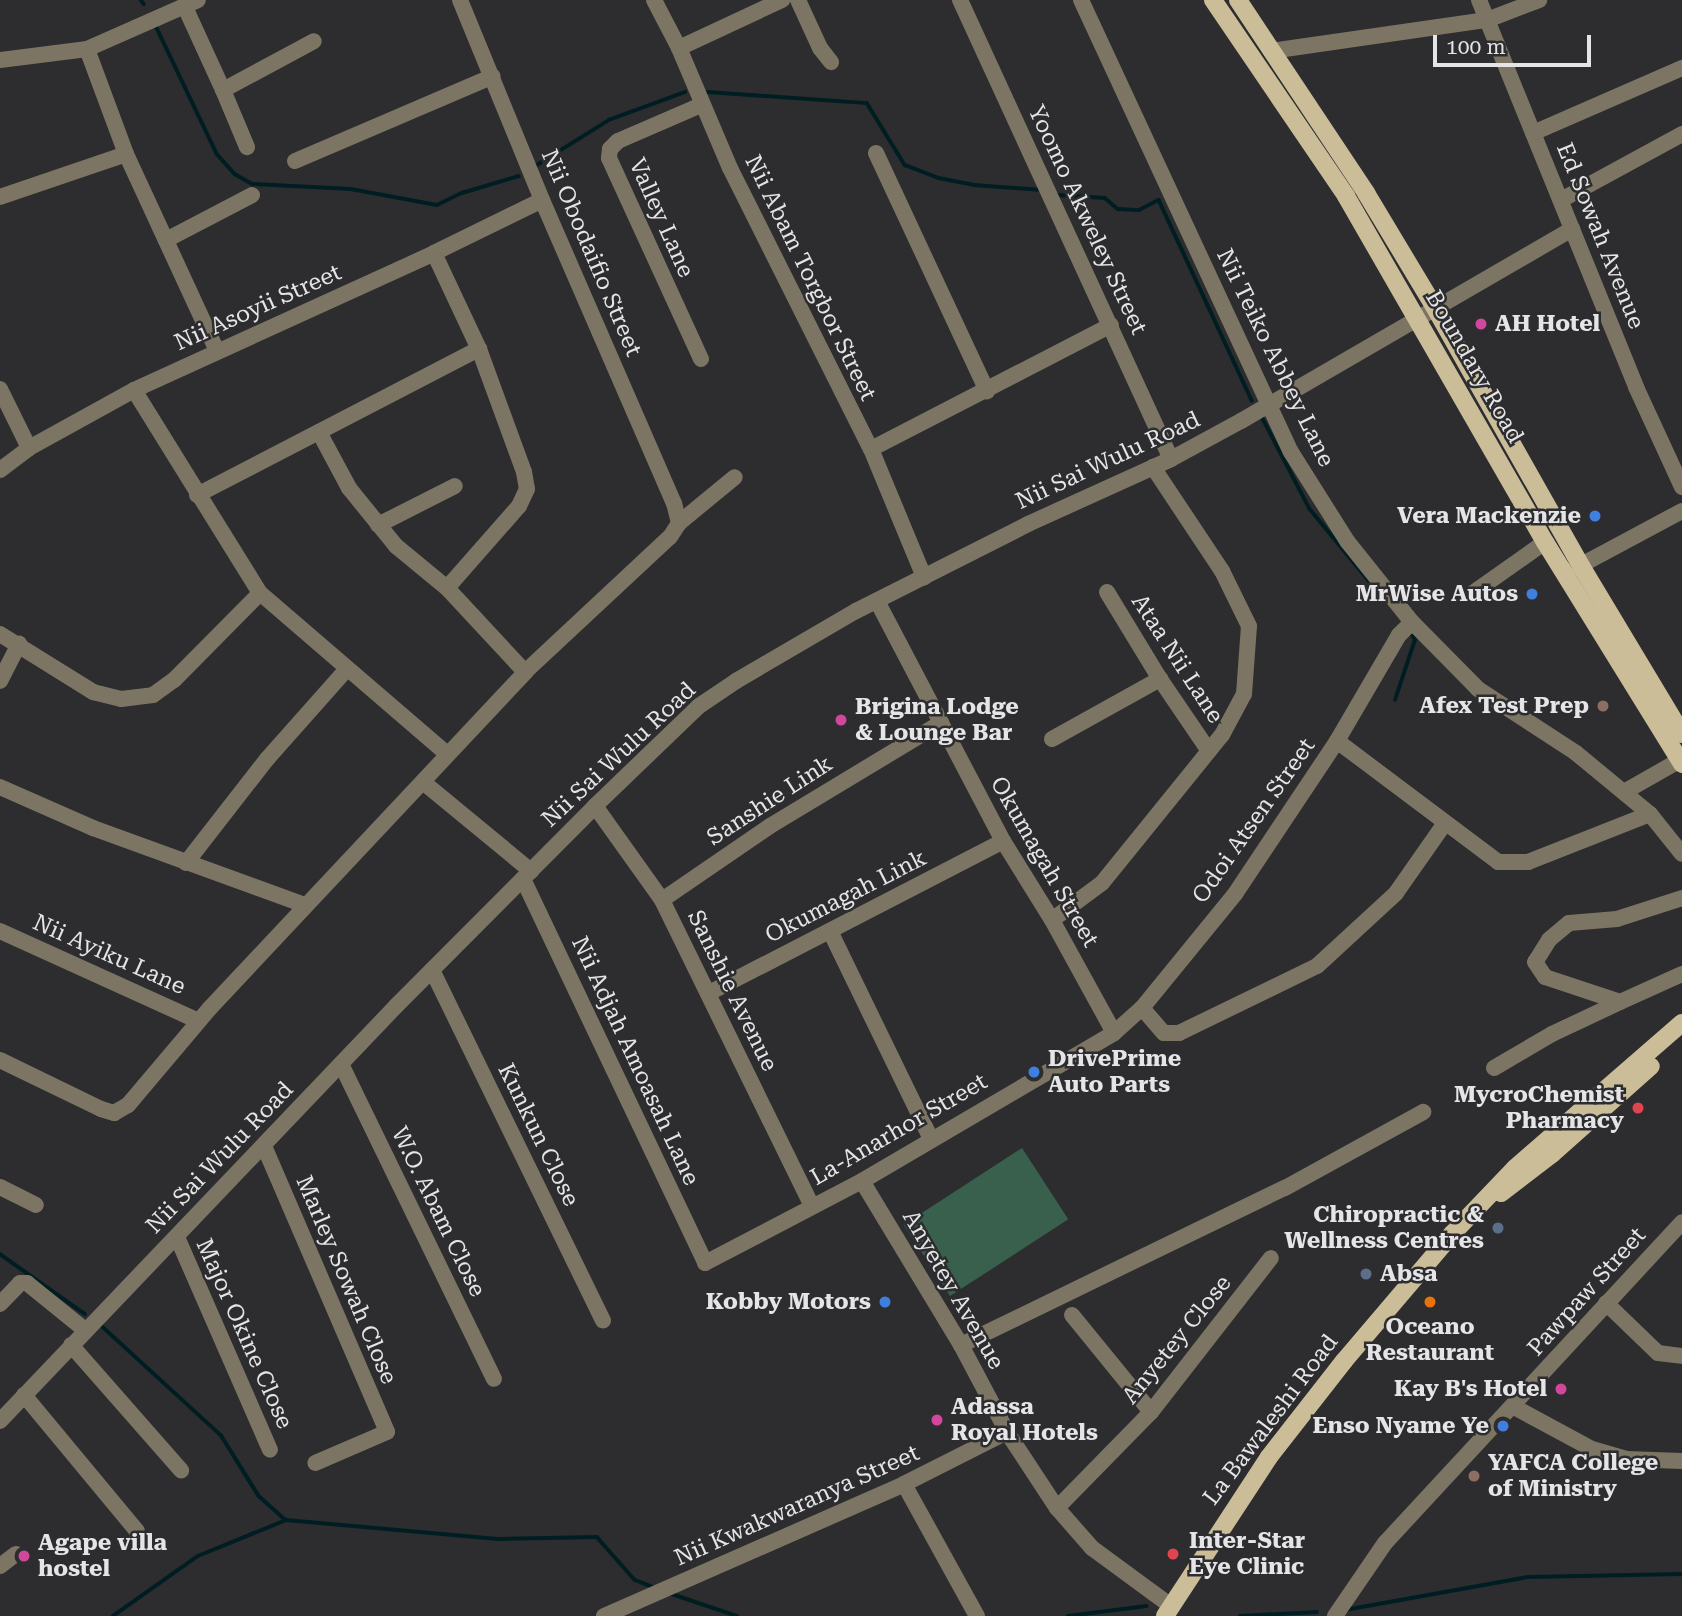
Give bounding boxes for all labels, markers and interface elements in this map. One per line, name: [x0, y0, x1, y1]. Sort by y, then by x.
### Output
scale bar: [1437, 21, 1594, 65]
text: 100 m: [1446, 35, 1506, 59]
street label: Yoomo Akweley Street: [1022, 101, 1152, 339]
street label: Ed Sowah Avenue: [1550, 139, 1650, 333]
street label: Nii Obodaifio Street: [535, 145, 647, 361]
street label: Nii Abam Torgbor Street: [739, 151, 881, 405]
street label: Valley Lane: [622, 154, 700, 282]
street label: Nii Teiko Abbey Lane: [1210, 245, 1340, 471]
street label: Nii Asoyii Street: [170, 259, 346, 357]
street label: Boundary Road: [1419, 286, 1529, 448]
place label: AH Hotel: [1495, 310, 1600, 338]
marker: AH Hotel: [1473, 316, 1489, 332]
street label: Nii Sai Wulu Road: [1012, 406, 1204, 516]
place label: Vera Mackenzie: [1397, 502, 1581, 530]
marker: Vera Mackenzie: [1587, 508, 1603, 524]
place label: MrWise Autos: [1356, 580, 1518, 608]
marker: MrWise Autos: [1524, 586, 1540, 602]
street label: Ataa Nii Lane: [1125, 589, 1229, 729]
street label: Nii Sai Wulu Road: [536, 677, 702, 833]
place label: Afex Test Prep: [1419, 692, 1589, 720]
place label: Brigina Lodge & Lounge Bar: [855, 693, 1019, 747]
marker: Afex Test Prep: [1595, 698, 1611, 714]
marker: Brigina Lodge & Lounge Bar: [833, 712, 849, 728]
street label: Odoi Atsen Street: [1187, 733, 1321, 909]
street label: Sanshie Link: [702, 750, 838, 852]
street label: Okumagah Street: [984, 772, 1104, 952]
street label: Okumagah Link: [761, 845, 931, 949]
street label: Sanshie Avenue: [681, 906, 783, 1076]
street label: Nii Ayiku Lane: [28, 909, 190, 1001]
street label: Nii Adjah Amoasah Lane: [565, 932, 705, 1190]
place label: DrivePrime Auto Parts: [1048, 1045, 1181, 1099]
street label: Kunkun Close: [492, 1059, 584, 1211]
marker: DrivePrime Auto Parts: [1026, 1064, 1042, 1080]
street label: La-Anarhor Street: [806, 1068, 992, 1192]
street label: Nii Sai Wulu Road: [141, 1076, 299, 1240]
place label: MycroChemist Pharmacy: [1454, 1081, 1624, 1135]
marker: MycroChemist Pharmacy: [1630, 1100, 1646, 1116]
street label: W.O. Abam Close: [385, 1123, 491, 1301]
street label: Marley Sowah Close: [290, 1172, 402, 1388]
place label: Chiropractic & Wellness Centres: [1284, 1201, 1484, 1255]
street label: Anyetey Avenue: [896, 1206, 1010, 1374]
marker: Chiropractic & Wellness Centres: [1490, 1220, 1506, 1236]
street label: Pawpaw Street: [1522, 1222, 1652, 1362]
street label: Major Okine Close: [190, 1235, 298, 1433]
place label: Absa: [1380, 1260, 1438, 1288]
marker: Absa: [1358, 1266, 1374, 1282]
street label: Anyetey Close: [1117, 1270, 1237, 1410]
place label: Kobby Motors: [706, 1288, 871, 1316]
marker: Kobby Motors: [877, 1294, 893, 1310]
marker: Oceano Restaurant: [1422, 1294, 1438, 1310]
place label: Oceano Restaurant: [1366, 1313, 1494, 1367]
street label: La Bawaleshi Road: [1198, 1329, 1344, 1511]
place label: Kay B's Hotel: [1394, 1375, 1547, 1403]
marker: Kay B's Hotel: [1553, 1381, 1569, 1397]
place label: Adassa Royal Hotels: [951, 1393, 1098, 1447]
marker: Adassa Royal Hotels: [929, 1412, 945, 1428]
place label: Enso Nyame Ye: [1313, 1412, 1489, 1440]
marker: Enso Nyame Ye: [1495, 1418, 1511, 1434]
street label: Nii Kwakwaranya Street: [670, 1439, 924, 1573]
place label: YAFCA College of Ministry: [1488, 1449, 1658, 1503]
marker: YAFCA College of Ministry: [1466, 1468, 1482, 1484]
place label: Inter-Star Eye Clinic: [1189, 1527, 1305, 1581]
place label: Agape villa hostel: [38, 1529, 167, 1583]
marker: Inter-Star Eye Clinic: [1163, 1544, 1183, 1564]
marker: Agape villa hostel: [16, 1548, 32, 1564]

